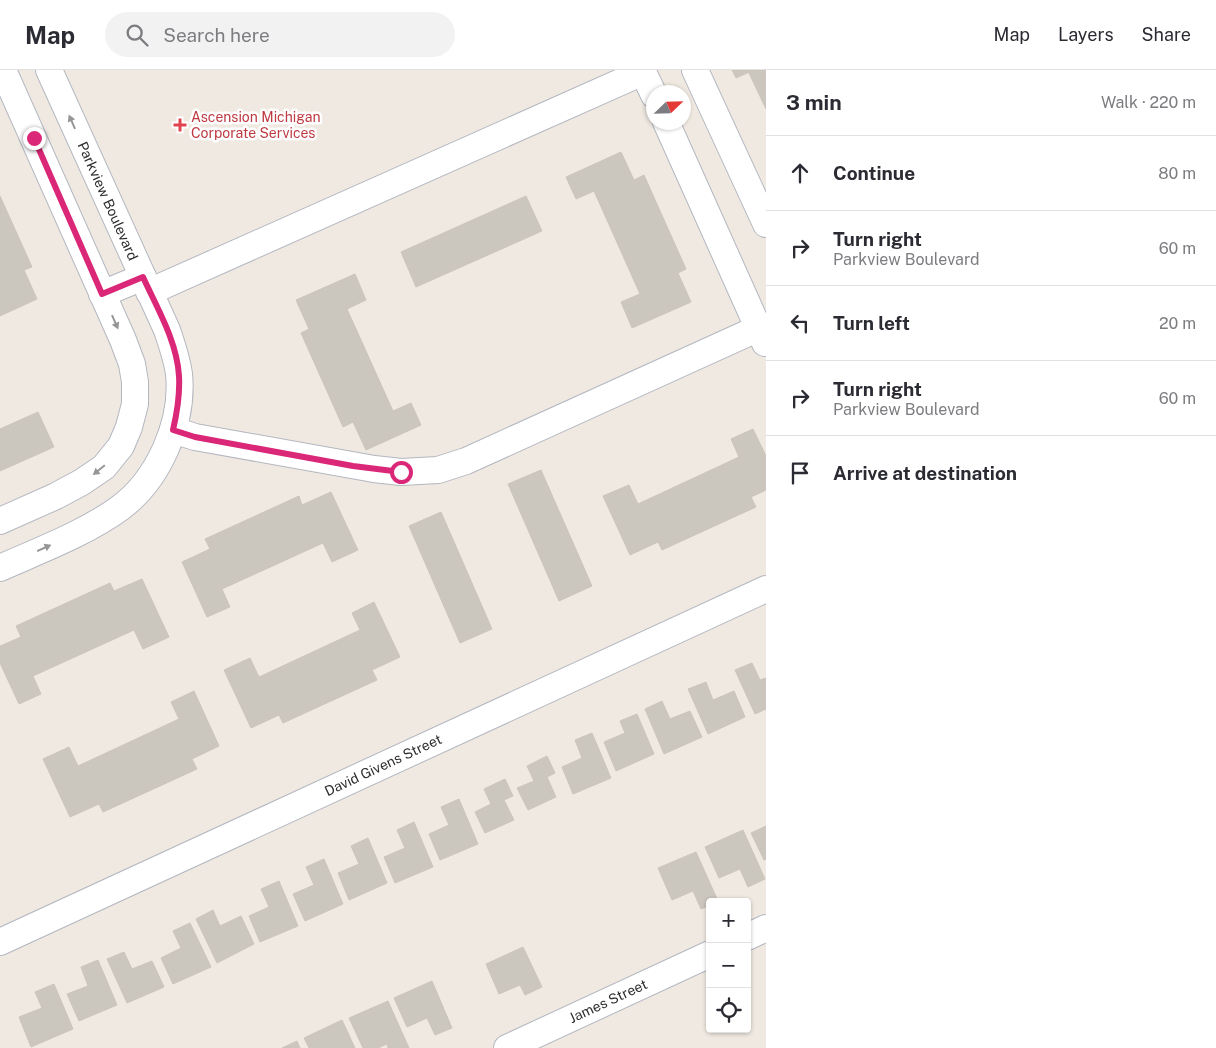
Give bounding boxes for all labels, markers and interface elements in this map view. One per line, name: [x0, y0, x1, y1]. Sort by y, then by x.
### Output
search box: [105, 12, 455, 57]
text: Map: [25, 21, 75, 49]
icon: search: [123, 21, 151, 49]
text: Search here: [163, 24, 270, 46]
text: Map: [994, 24, 1030, 45]
text: Layers: [1058, 24, 1114, 45]
text: Share: [1142, 24, 1191, 45]
north arrow: [646, 85, 691, 130]
text: 3 min: [786, 90, 842, 115]
text: Walk · 220 m: [1101, 93, 1196, 112]
place label: Ascension Michigan Corporate Services: [191, 109, 320, 141]
one-way arrow: [68, 115, 76, 129]
marker: Ascension Michigan Corporate Services: [173, 118, 187, 132]
route end: [23, 127, 46, 150]
street label: Parkview Boulevard: [75, 139, 141, 263]
icon: ahead: [786, 159, 814, 187]
text: Continue: [833, 162, 915, 184]
text: 80 m: [1158, 164, 1196, 183]
text: Turn right: [833, 228, 922, 250]
icon: right: [786, 234, 814, 262]
text: 60 m: [1159, 239, 1196, 258]
text: Parkview Boulevard: [833, 250, 980, 269]
icon: left: [786, 309, 814, 337]
text: Turn left: [833, 312, 910, 334]
text: 20 m: [1159, 314, 1196, 333]
one-way arrow: [112, 315, 120, 329]
text: Turn right: [833, 378, 922, 400]
icon: right: [786, 384, 814, 412]
text: 60 m: [1159, 389, 1196, 408]
text: Parkview Boulevard: [833, 400, 980, 419]
icon: arrive: [786, 459, 814, 487]
route start: [390, 461, 413, 484]
text: Arrive at destination: [833, 462, 1017, 484]
one-way arrow: [92, 465, 105, 475]
one-way arrow: [37, 543, 51, 551]
street label: David Givens Street: [322, 731, 444, 799]
map controls: [706, 898, 751, 1033]
button: +: [706, 898, 751, 943]
button: −: [706, 943, 751, 988]
street label: James Street: [566, 976, 650, 1026]
button: locate: [706, 988, 751, 1033]

